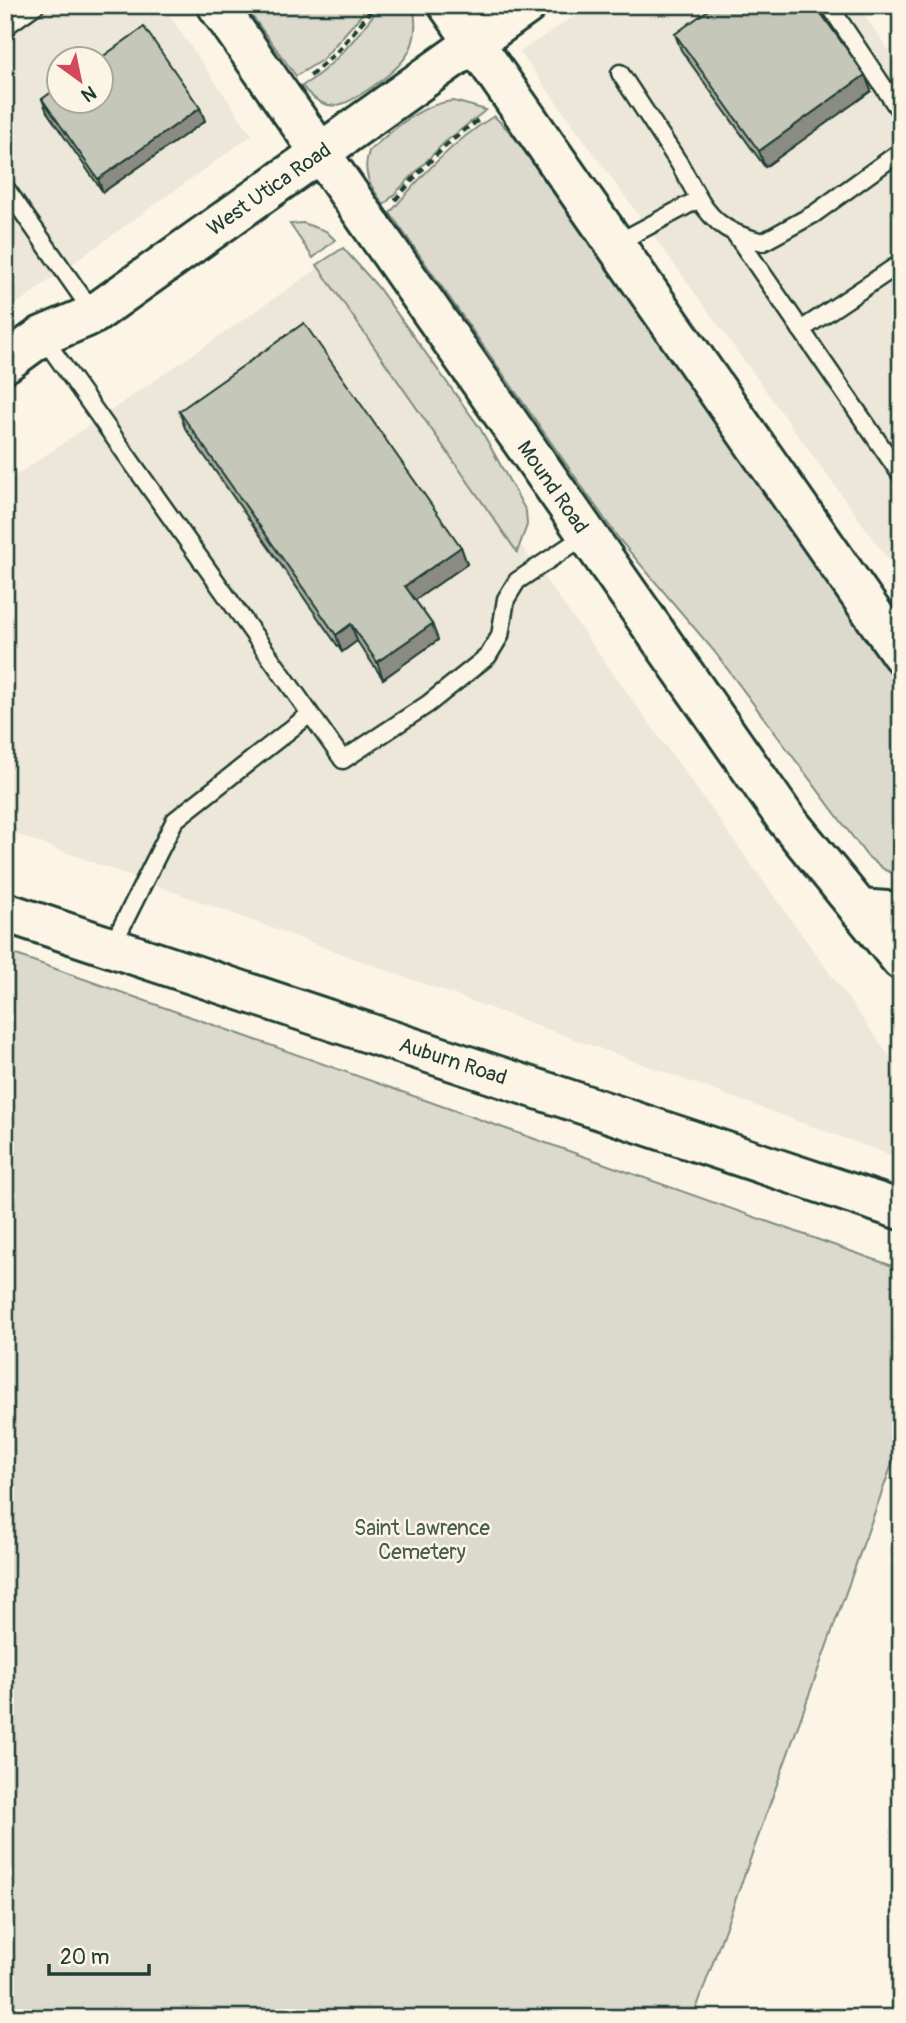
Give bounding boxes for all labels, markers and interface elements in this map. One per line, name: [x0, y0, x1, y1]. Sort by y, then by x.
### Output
north arrow: [46, 46, 116, 116]
text: N: [77, 80, 101, 107]
street label: West Utica Road: [202, 137, 337, 242]
street label: Mound Road: [511, 436, 594, 539]
street label: Auburn Road: [396, 1031, 510, 1092]
park label: Saint Lawrence Cemetery: [354, 1515, 491, 1566]
scale bar: [49, 1932, 149, 1976]
text: 20 m: [60, 1944, 109, 1971]

